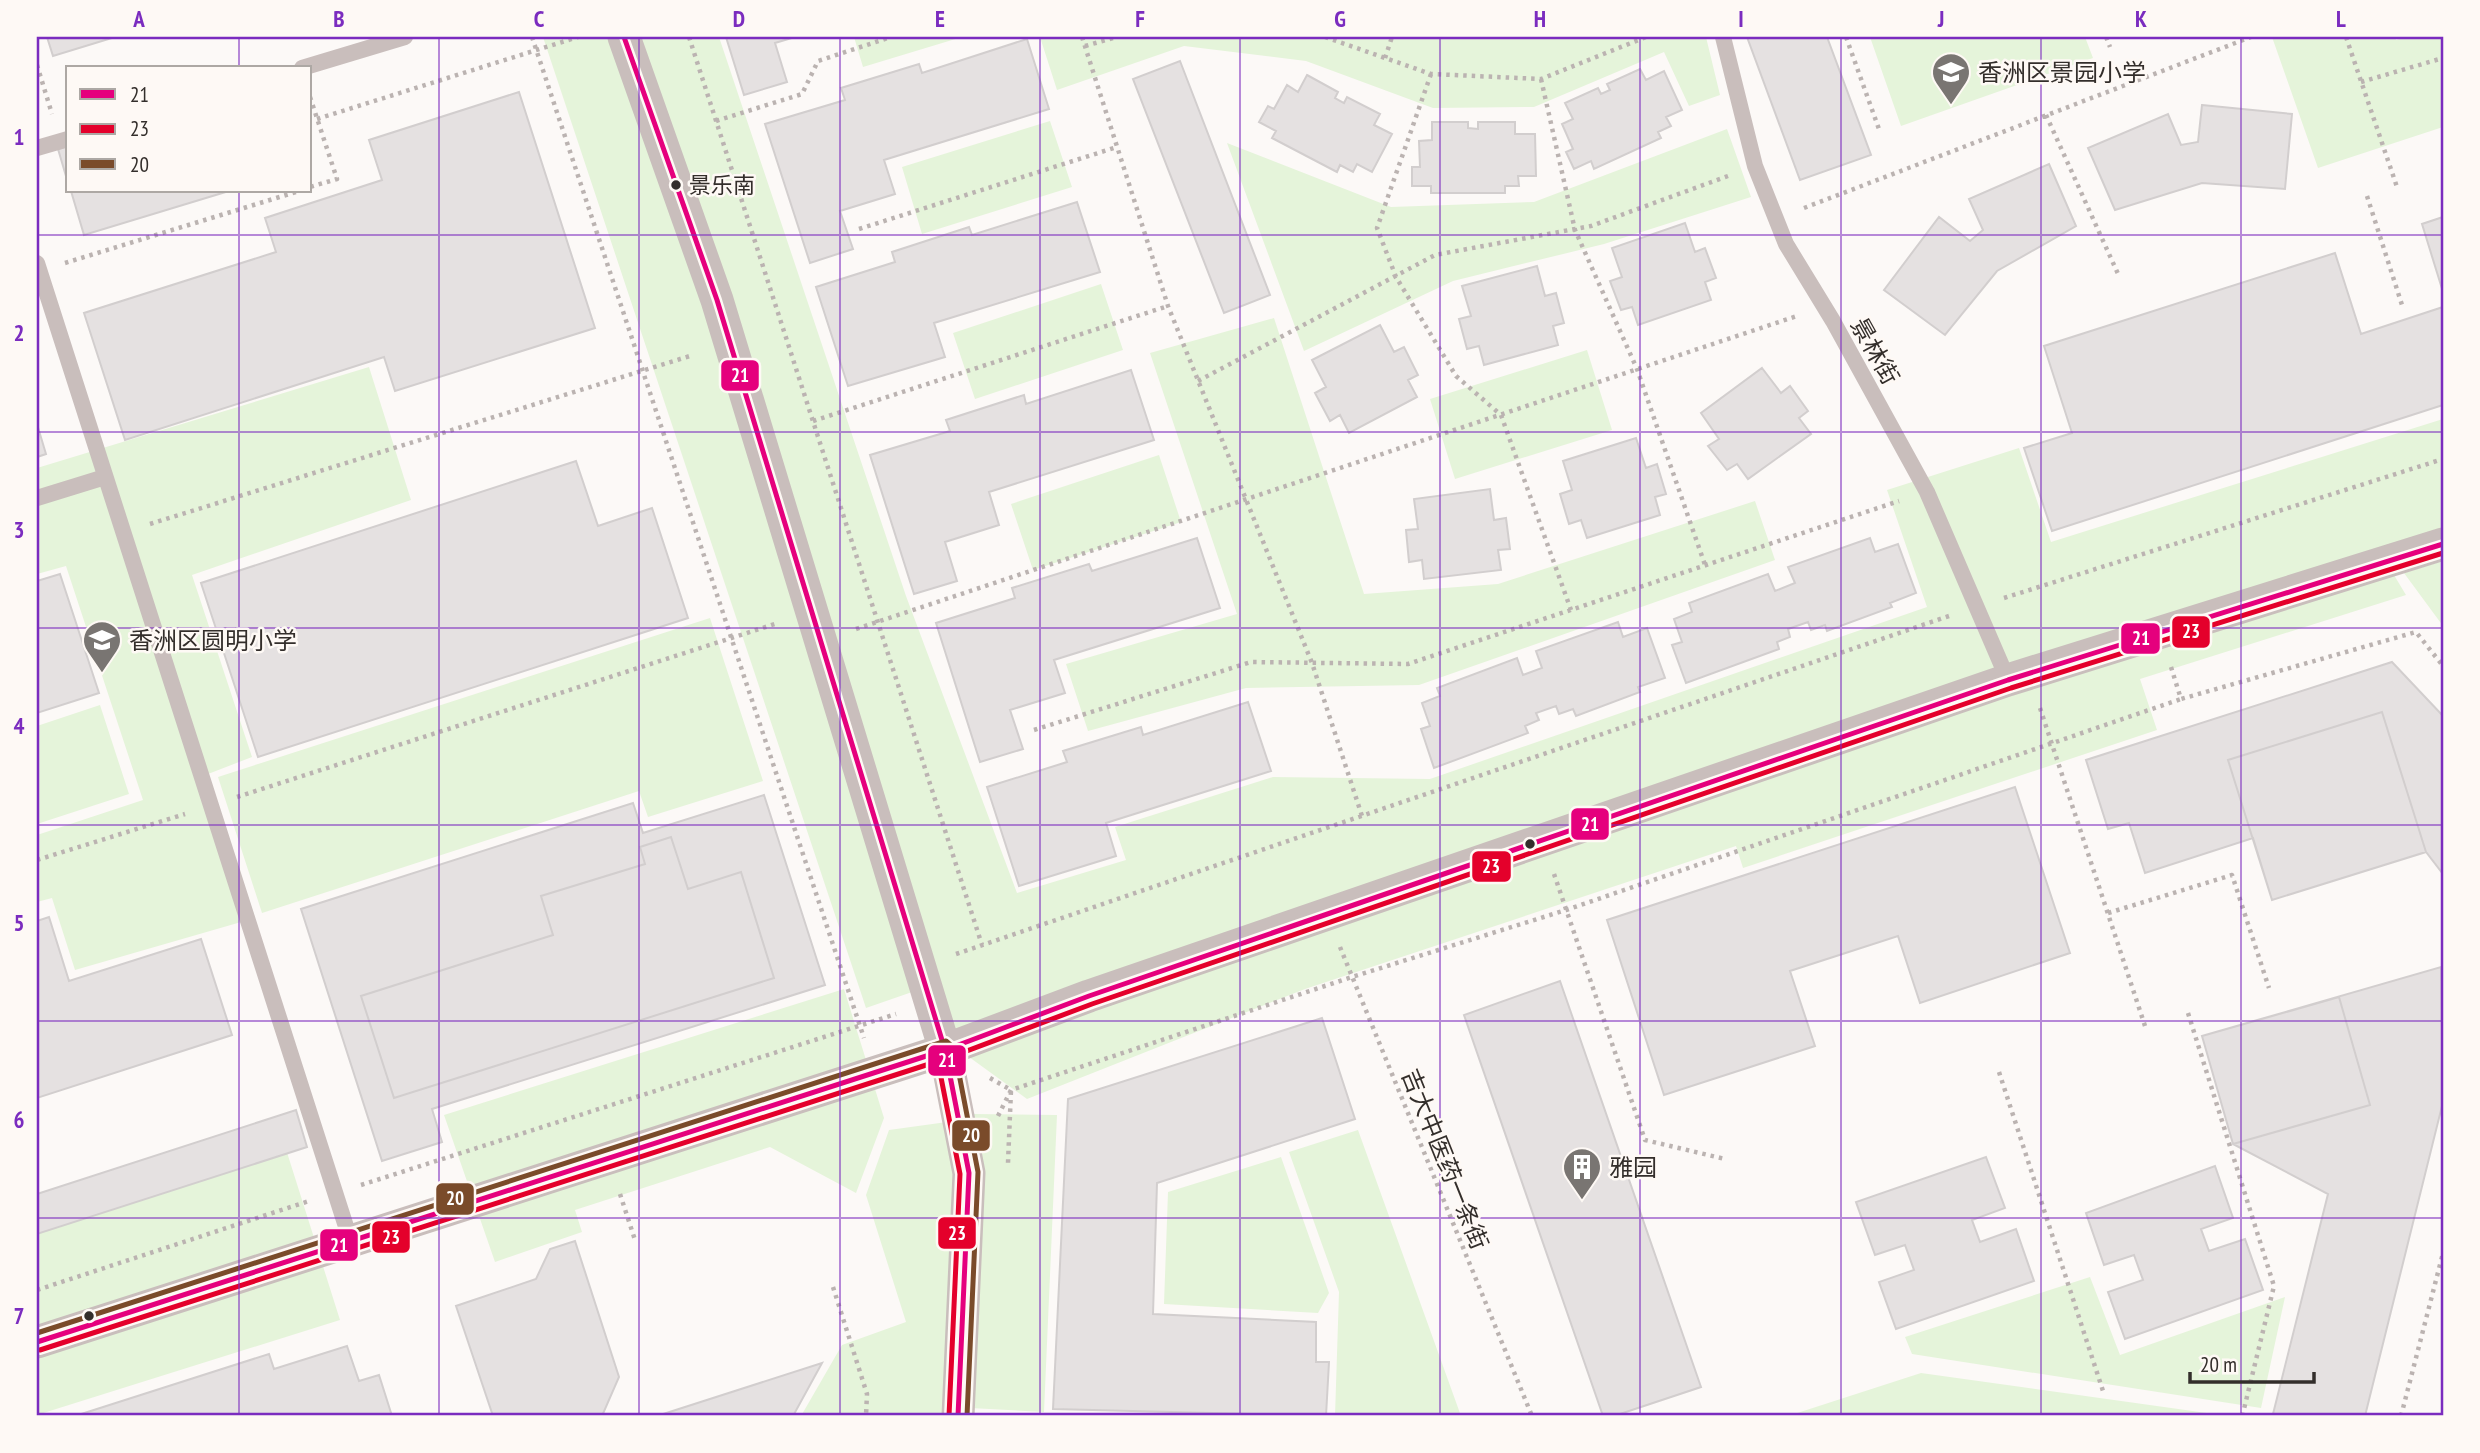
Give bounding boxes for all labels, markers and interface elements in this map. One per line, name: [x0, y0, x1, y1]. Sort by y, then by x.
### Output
text: A: [132, 4, 145, 33]
text: B: [333, 4, 345, 33]
text: C: [534, 4, 545, 33]
text: D: [733, 4, 745, 33]
text: E: [935, 4, 945, 33]
text: F: [1135, 4, 1145, 33]
text: G: [1334, 4, 1346, 33]
text: H: [1534, 4, 1546, 33]
text: I: [1738, 4, 1744, 33]
text: J: [1937, 4, 1944, 33]
text: K: [2135, 4, 2147, 33]
text: L: [2336, 4, 2346, 33]
school or university icon: 香洲区景园小学: [1930, 51, 1972, 106]
place label: 香洲区景园小学: [1978, 57, 2146, 88]
legend: [66, 66, 312, 192]
text: 21: [130, 81, 149, 108]
text: 23: [130, 115, 149, 142]
text: 1: [14, 122, 25, 151]
text: 20: [130, 151, 149, 178]
place label: 景乐南: [689, 171, 755, 199]
marker: 景乐南: [669, 178, 683, 192]
street label: 景林街: [1844, 312, 1906, 390]
text: 2: [14, 318, 25, 347]
line badge: 21: [720, 359, 760, 392]
text: 21: [731, 363, 749, 387]
text: 3: [14, 515, 25, 544]
line badge: 23: [2171, 615, 2211, 649]
school or university icon: 香洲区圆明小学: [81, 619, 123, 674]
text: 23: [2182, 619, 2200, 643]
line badge: 21: [2120, 622, 2161, 655]
place label: 香洲区圆明小学: [129, 625, 297, 656]
text: 21: [2132, 626, 2150, 650]
text: 4: [14, 711, 25, 740]
line badge: 21: [1570, 807, 1610, 841]
text: 21: [1581, 812, 1599, 836]
unlabelled marker: [1523, 837, 1537, 851]
line badge: 23: [1471, 850, 1512, 883]
text: 23: [1482, 854, 1500, 878]
text: 5: [14, 908, 25, 937]
line badge: 21: [927, 1044, 967, 1077]
text: 21: [938, 1048, 956, 1072]
street label: 吉大中医药一条街: [1395, 1064, 1495, 1254]
text: 6: [14, 1105, 25, 1134]
line badge: 20: [951, 1119, 991, 1152]
text: 20: [962, 1123, 980, 1147]
building icon: 雅园: [1561, 1146, 1603, 1201]
place label: 雅园: [1609, 1152, 1657, 1183]
line badge: 20: [435, 1182, 475, 1216]
text: 20: [446, 1186, 464, 1210]
line badge: 23: [937, 1216, 977, 1250]
line badge: 23: [371, 1220, 411, 1254]
text: 23: [948, 1221, 966, 1245]
text: 23: [382, 1225, 400, 1249]
line badge: 21: [319, 1228, 359, 1262]
text: 21: [330, 1233, 348, 1257]
text: 7: [14, 1301, 25, 1330]
unlabelled marker: [82, 1309, 96, 1323]
scale bar: [2190, 1341, 2314, 1385]
text: 20 m: [2200, 1351, 2237, 1378]

